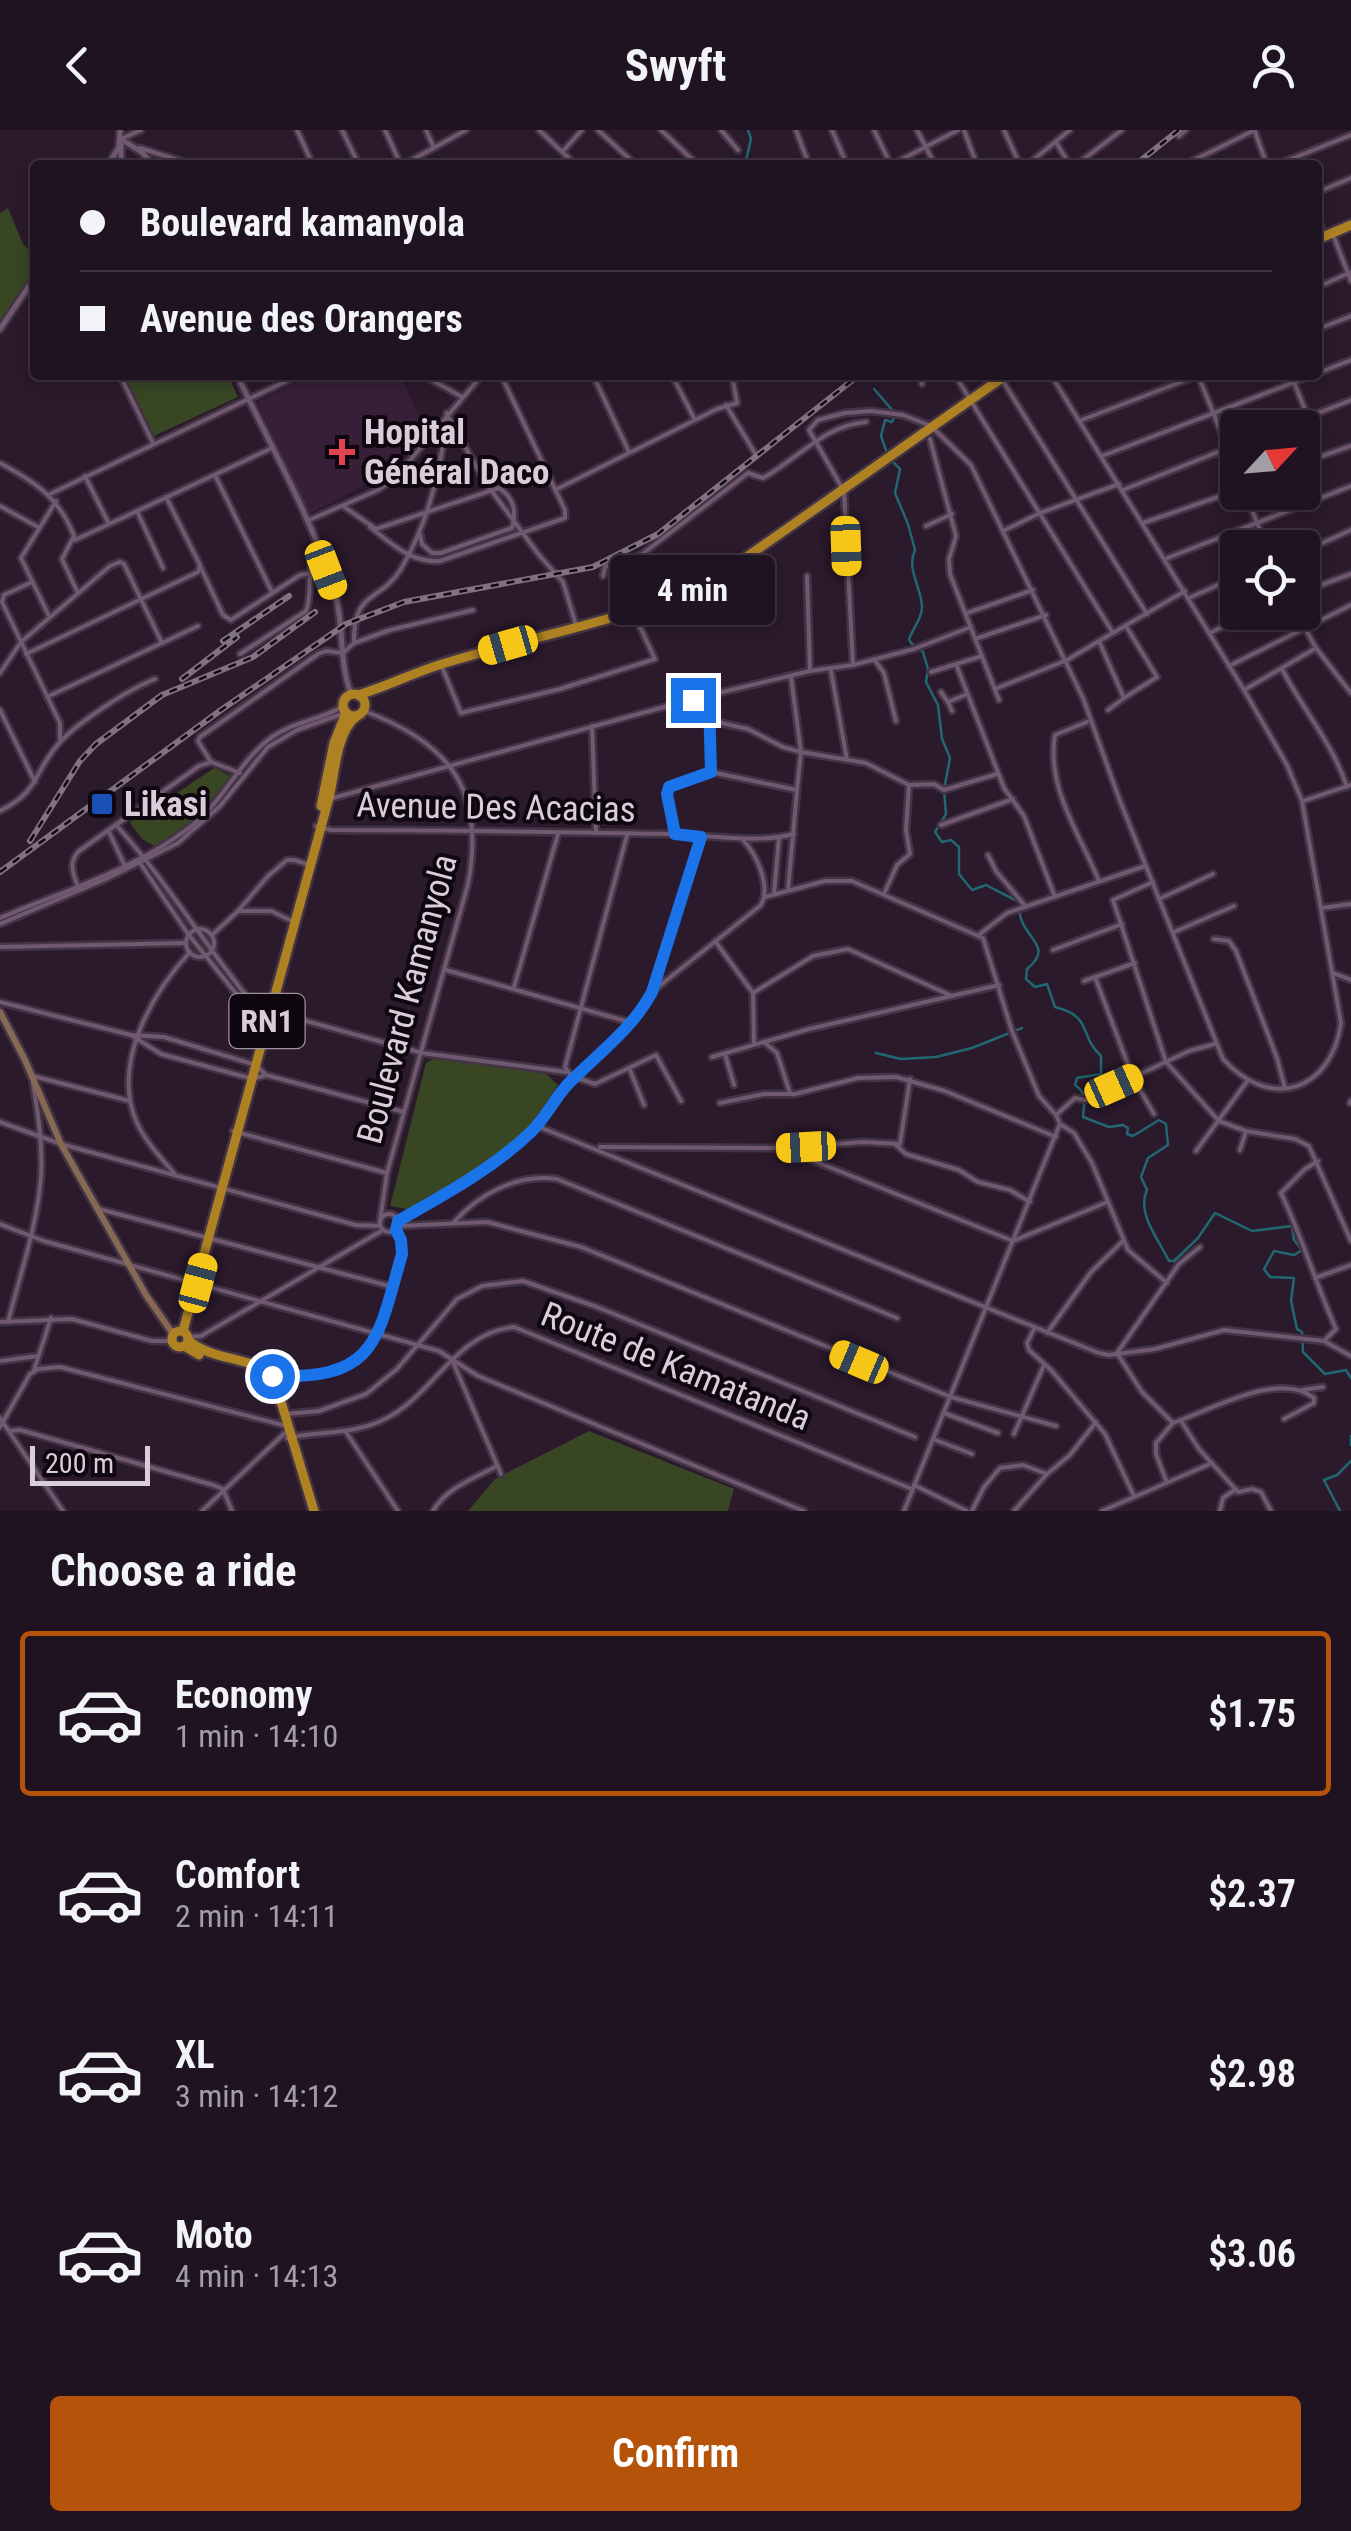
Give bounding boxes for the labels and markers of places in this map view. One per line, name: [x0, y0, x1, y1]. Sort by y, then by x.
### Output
place label: Hopital Général Daco: [364, 412, 549, 493]
marker: Hopital Général Daco: [329, 439, 355, 465]
place label: Likasi: [124, 784, 208, 825]
marker: Likasi: [89, 791, 115, 817]

